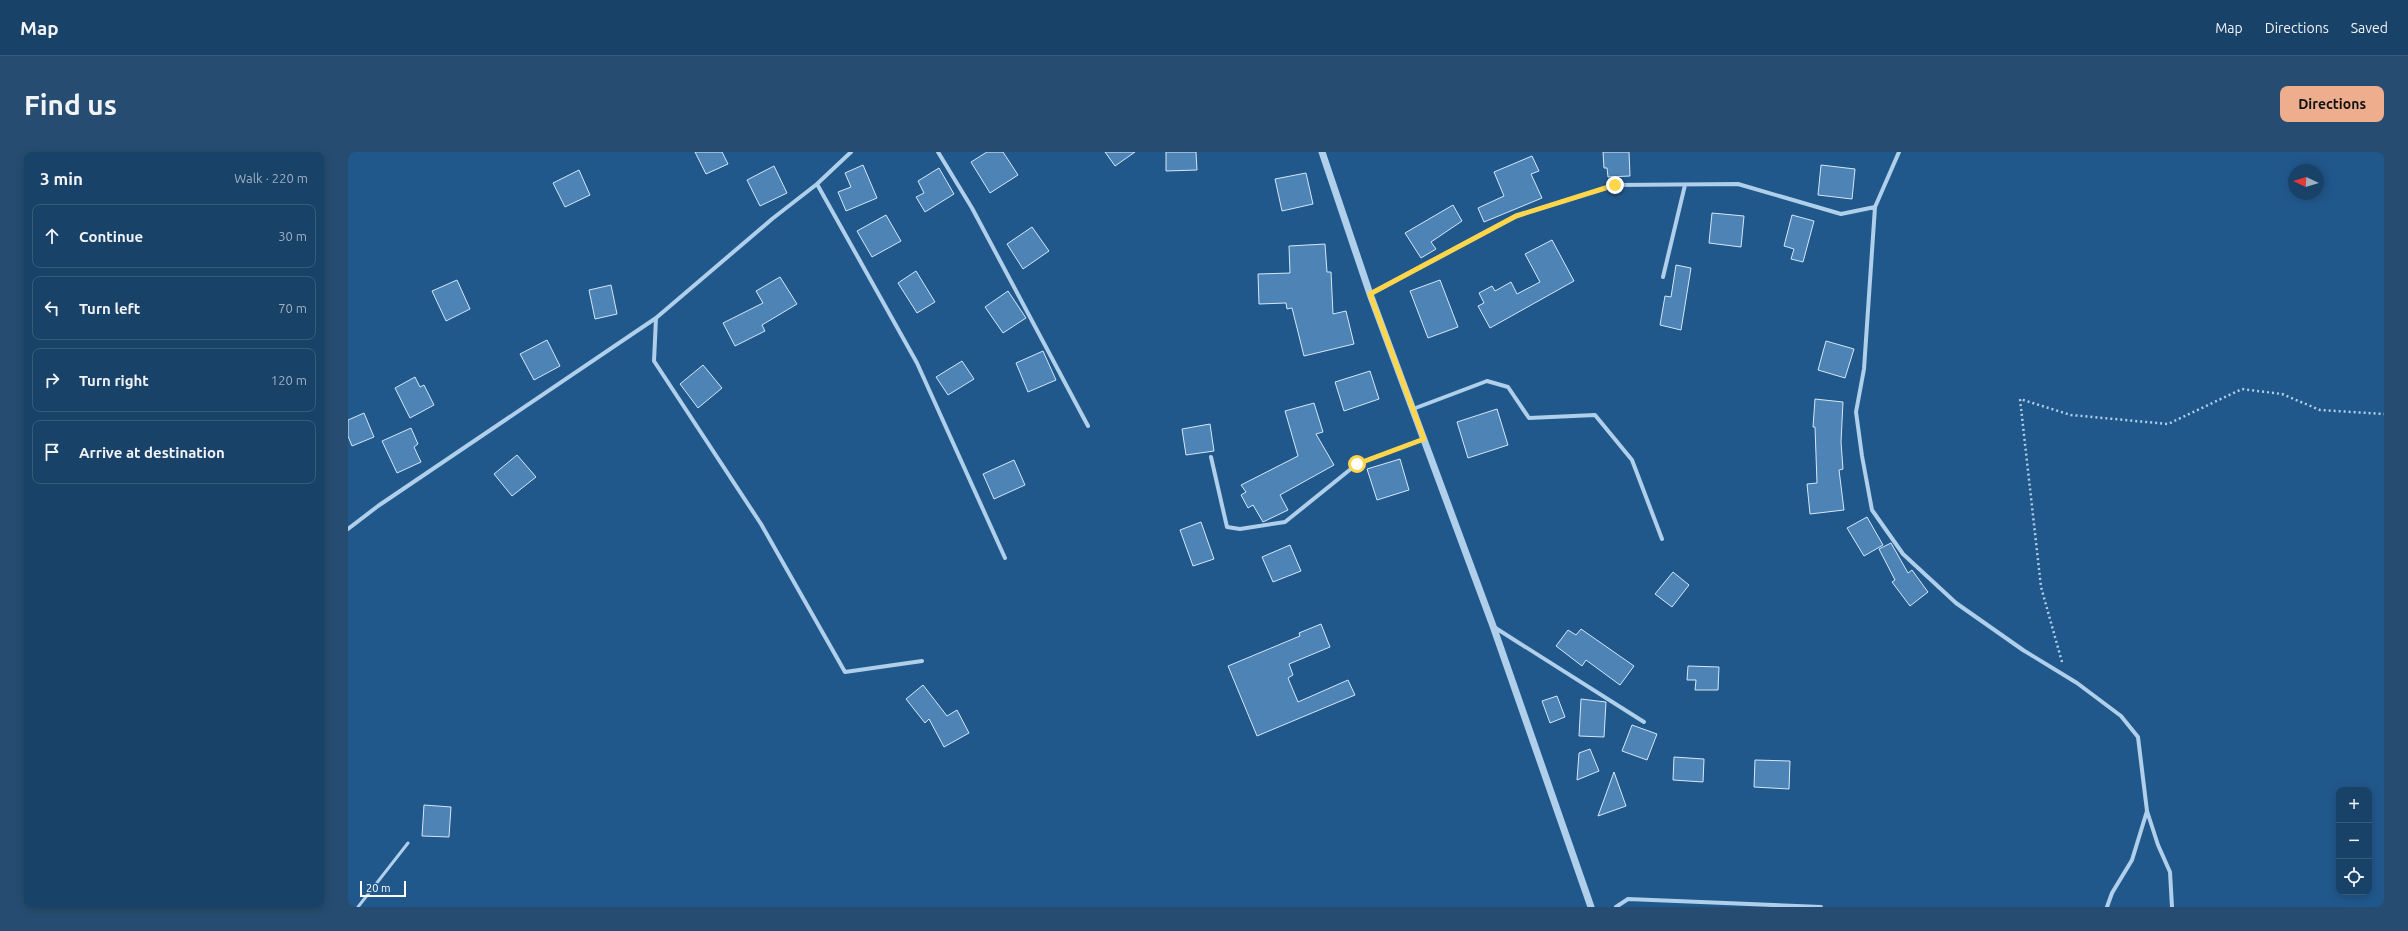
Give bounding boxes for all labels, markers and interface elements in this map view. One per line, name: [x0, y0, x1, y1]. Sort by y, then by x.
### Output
text: Map: [20, 17, 59, 39]
text: Map: [2215, 20, 2243, 36]
text: Directions: [2265, 20, 2329, 36]
text: Saved: [2351, 20, 2388, 36]
button: Directions: [2280, 86, 2384, 122]
text: Find us: [24, 89, 117, 120]
north arrow: [2288, 164, 2324, 200]
text: 3 min: [40, 169, 83, 188]
text: Walk · 220 m: [234, 171, 308, 185]
route end: [1606, 176, 1624, 194]
icon: ahead: [41, 225, 63, 247]
text: Continue: [79, 228, 143, 245]
text: 30 m: [278, 229, 307, 243]
icon: left: [41, 297, 63, 319]
text: Turn left: [79, 300, 140, 317]
text: 70 m: [278, 301, 307, 315]
icon: right: [41, 369, 63, 391]
text: Turn right: [79, 372, 149, 389]
text: 120 m: [271, 373, 307, 387]
icon: arrive: [41, 441, 63, 463]
text: Arrive at destination: [79, 444, 225, 461]
route start: [1348, 455, 1366, 473]
map controls: [2336, 787, 2372, 895]
button: +: [2336, 787, 2372, 823]
button: −: [2336, 823, 2372, 859]
button: locate: [2336, 859, 2372, 895]
scale bar: [360, 879, 406, 898]
text: 20 m: [366, 882, 390, 894]

